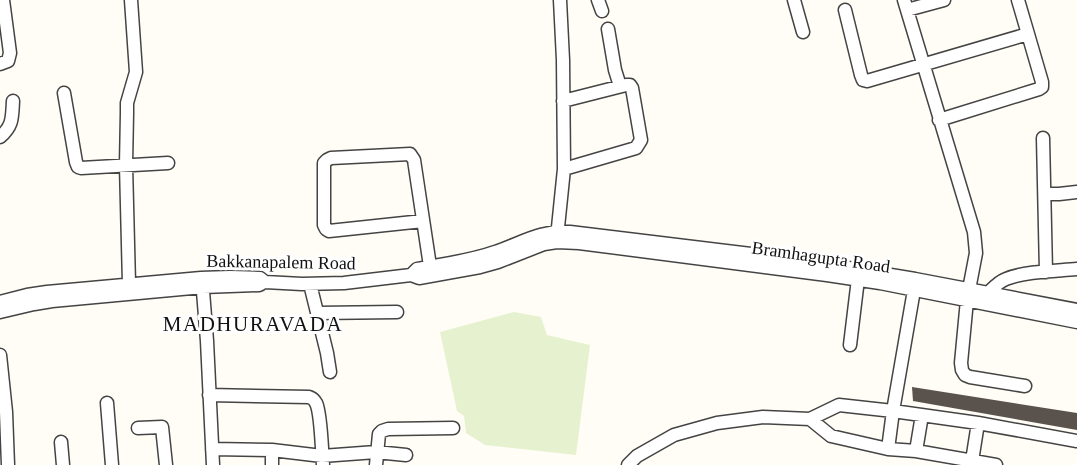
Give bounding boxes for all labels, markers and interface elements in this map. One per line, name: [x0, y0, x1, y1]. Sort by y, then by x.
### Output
street label: Bramhagupta Road: [751, 237, 891, 277]
street label: Bakkanapalem Road: [206, 251, 356, 273]
district label: MADHURAVADA: [163, 312, 343, 336]

